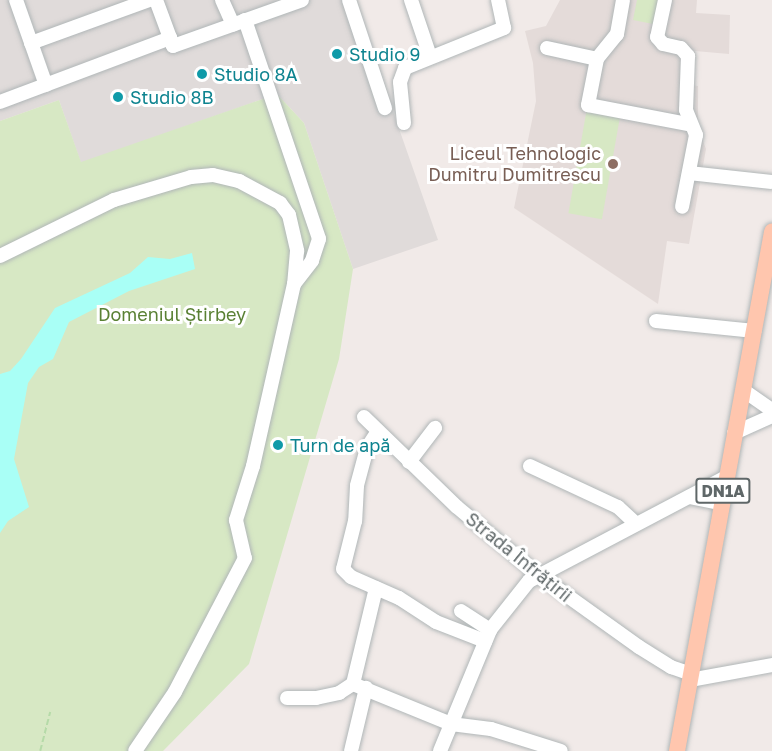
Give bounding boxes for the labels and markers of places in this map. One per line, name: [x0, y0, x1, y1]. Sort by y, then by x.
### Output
place label: Studio 9: [349, 43, 420, 65]
marker: Studio 9: [330, 47, 344, 61]
place label: Studio 8A: [214, 63, 297, 85]
marker: Studio 8A: [195, 67, 209, 81]
place label: Studio 8B: [130, 86, 213, 108]
marker: Studio 8B: [111, 90, 125, 104]
place label: Liceul Tehnologic Dumitru Dumitrescu: [428, 143, 601, 186]
marker: Liceul Tehnologic Dumitru Dumitrescu: [606, 157, 620, 171]
place label: Turn de apă: [290, 434, 390, 456]
marker: Turn de apă: [271, 438, 285, 452]

